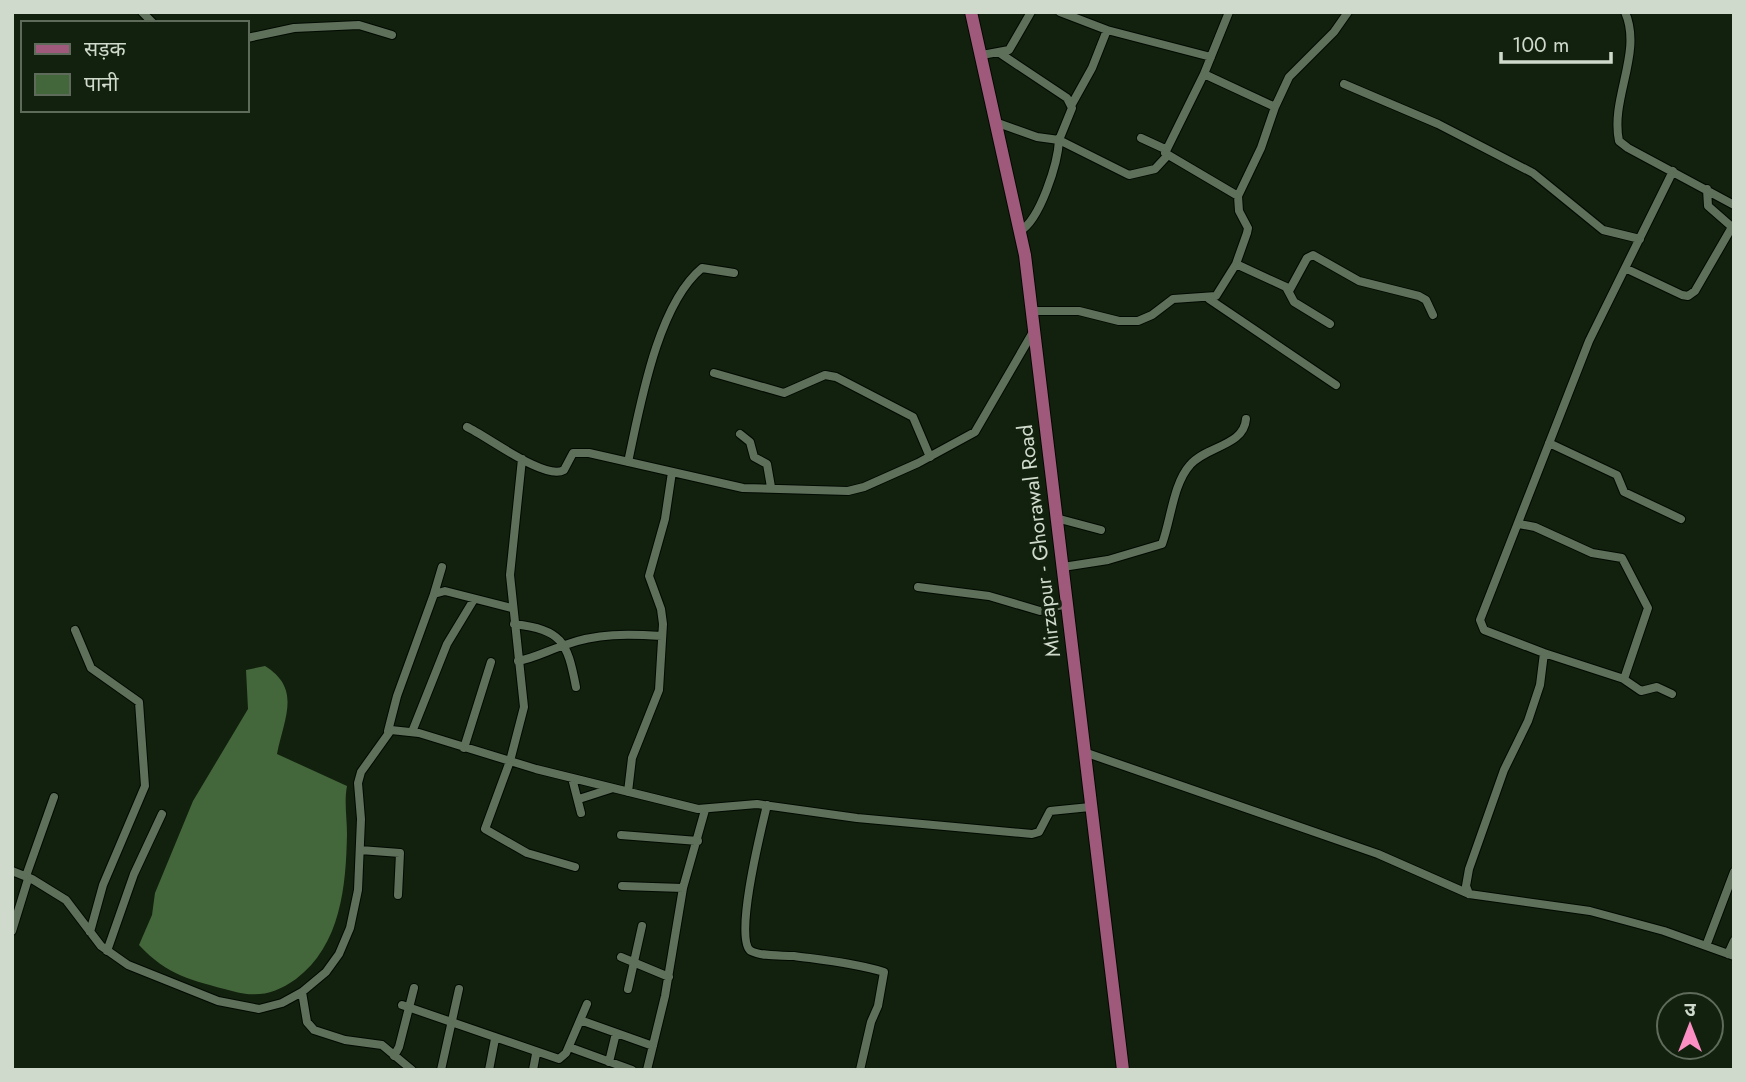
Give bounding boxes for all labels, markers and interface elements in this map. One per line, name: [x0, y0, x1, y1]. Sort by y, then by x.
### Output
legend: [21, 21, 248, 112]
scale bar: [1501, 21, 1611, 65]
text: 100 m: [1512, 30, 1569, 60]
text: सड़क: [84, 34, 126, 64]
text: पानी: [84, 69, 119, 99]
street label: Mirzapur - Ghorawal Road: [1010, 423, 1068, 659]
north arrow: [1655, 991, 1725, 1061]
text: उ: [1684, 996, 1696, 1023]

